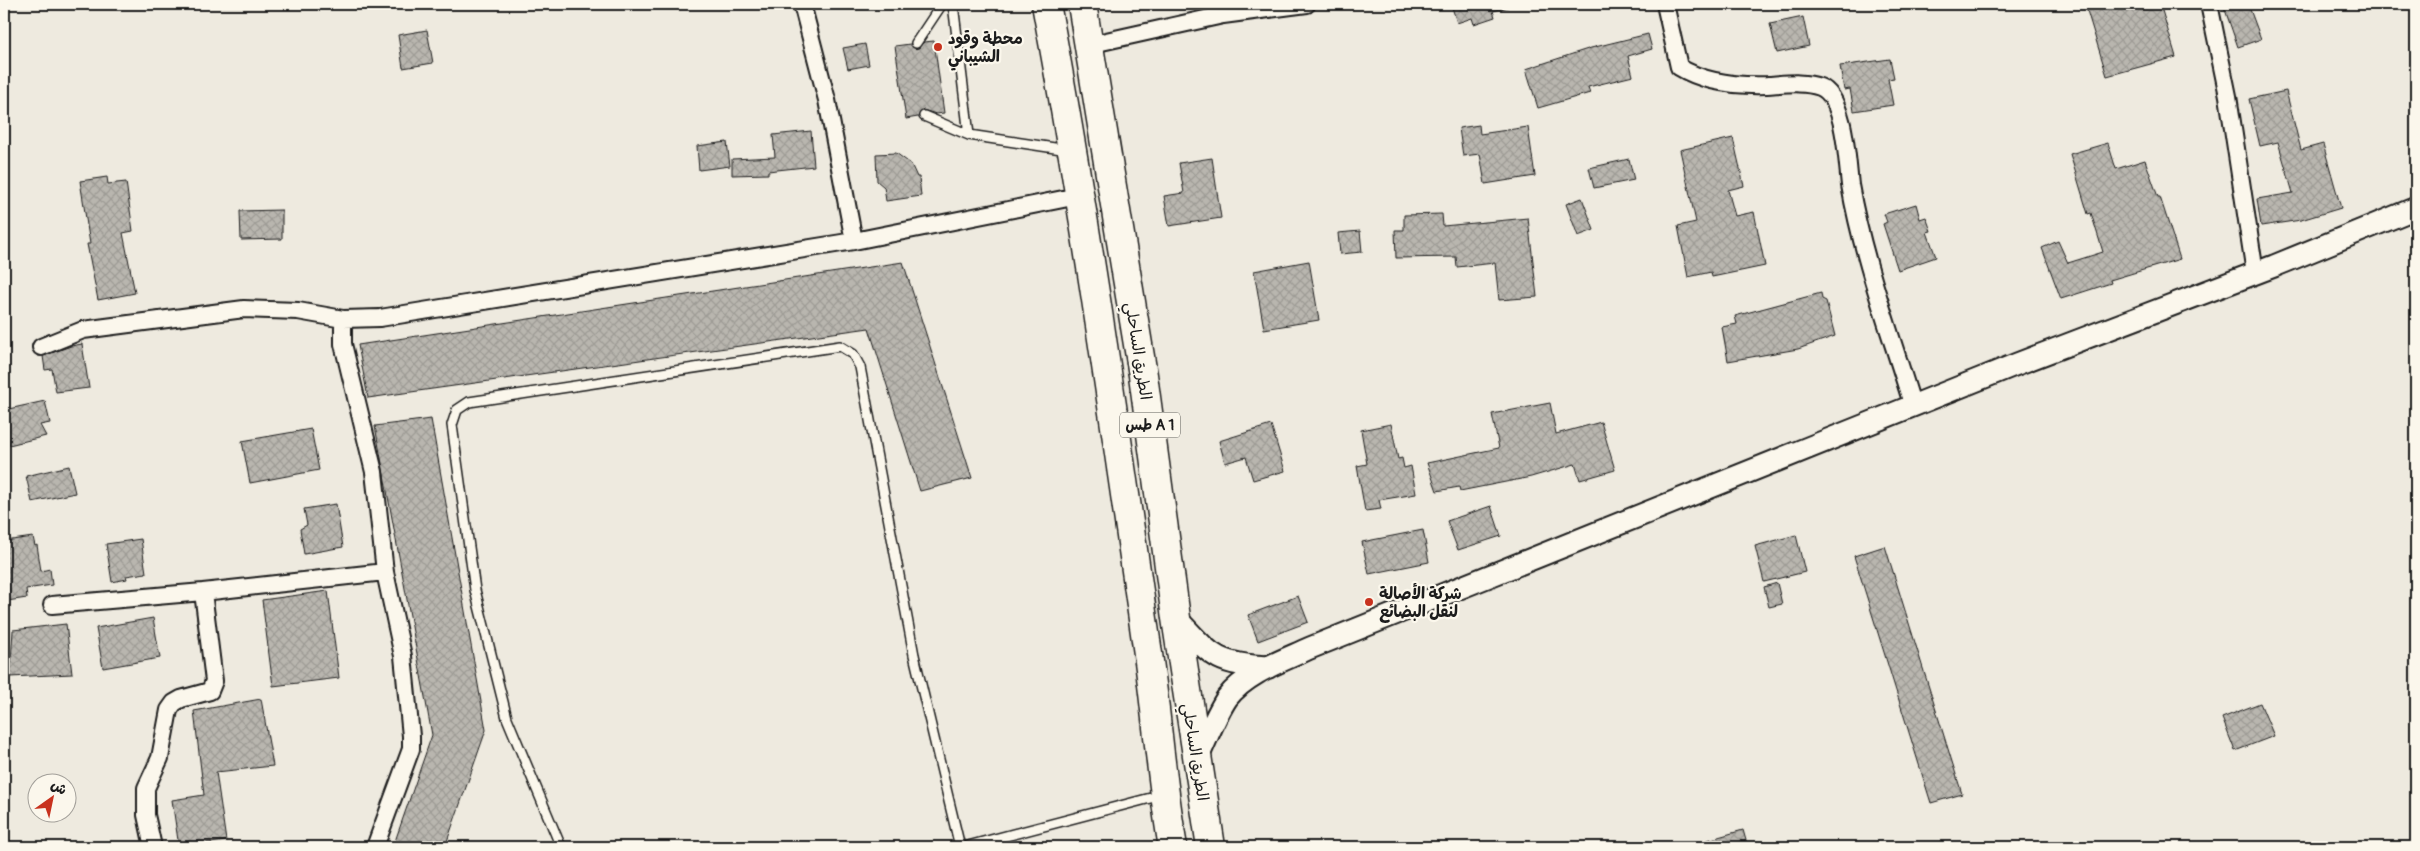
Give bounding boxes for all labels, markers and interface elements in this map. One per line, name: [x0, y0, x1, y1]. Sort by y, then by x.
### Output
place label: محطة وقود الشيباني: [948, 29, 1023, 71]
marker: محطة وقود الشيباني: [932, 41, 944, 53]
street label: الطريق الساحلي: [1116, 301, 1156, 402]
road number: طس A 1: [1120, 412, 1180, 438]
place label: شركة الأصالة لنقل البضائع: [1379, 582, 1462, 623]
marker: شركة الأصالة لنقل البضائع: [1363, 596, 1375, 608]
street label: الطريق الساحلي: [1173, 702, 1213, 803]
north arrow: [28, 774, 78, 824]
text: ش: [48, 776, 70, 799]

